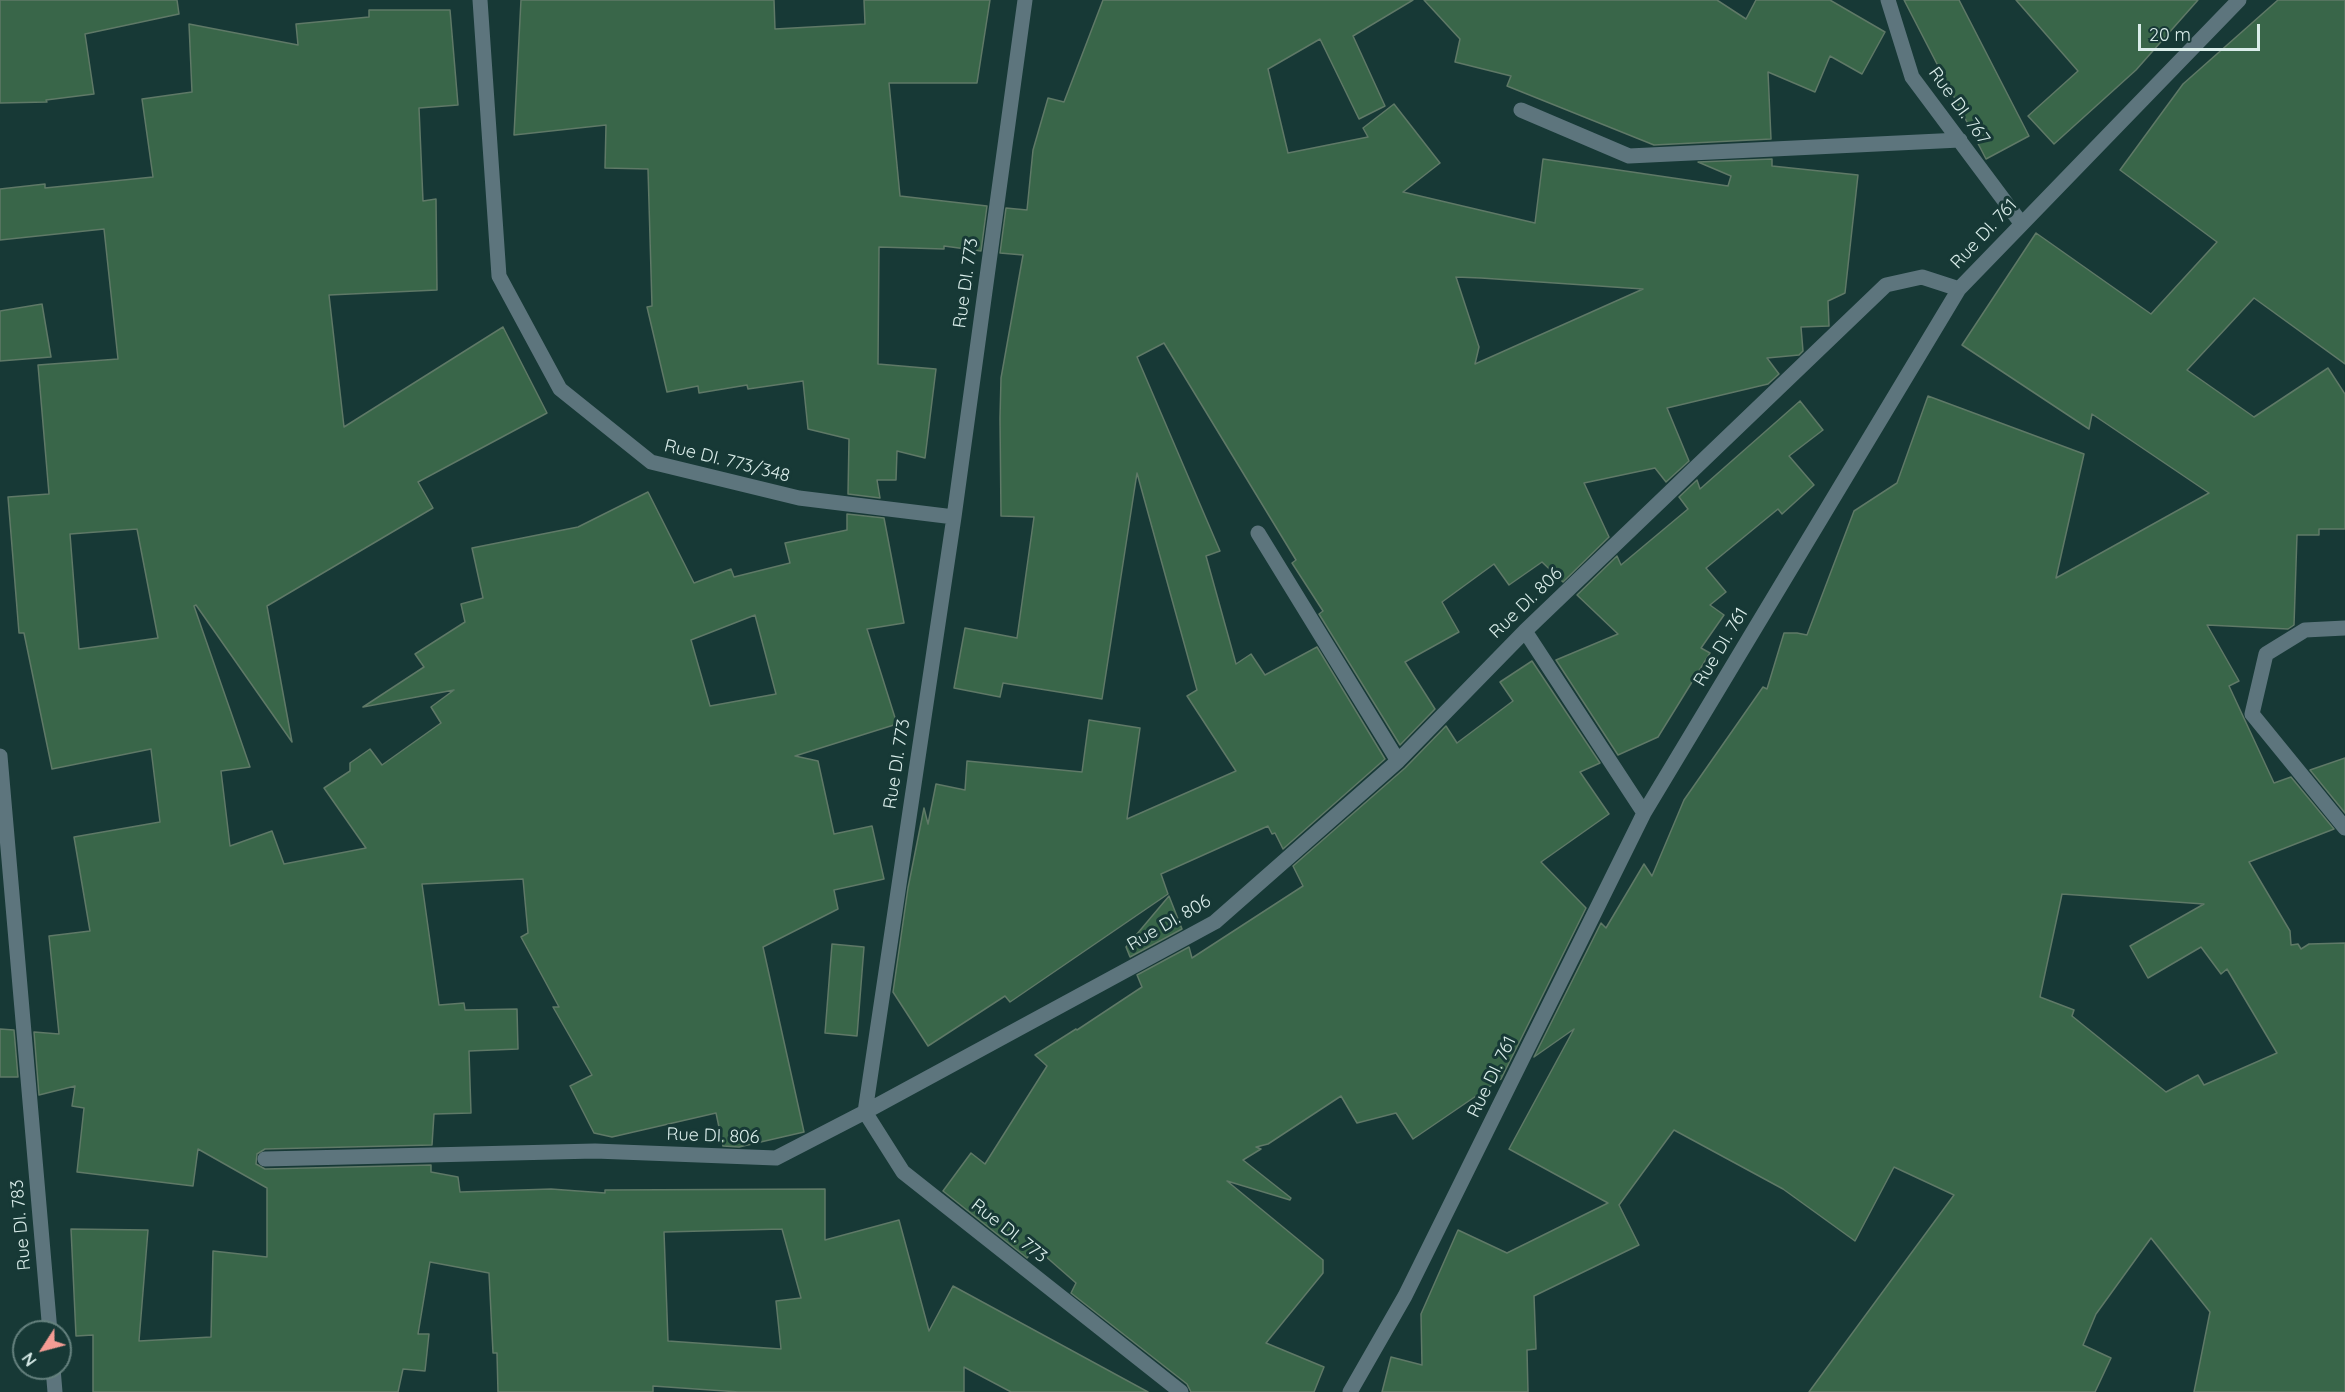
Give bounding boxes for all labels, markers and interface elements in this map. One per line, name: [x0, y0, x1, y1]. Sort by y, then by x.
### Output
scale bar: [2141, 12, 2262, 50]
text: 20 m: [2149, 23, 2191, 46]
street label: Rue DI. 767: [1924, 63, 1994, 149]
street label: Rue DI. 761: [1946, 195, 2022, 273]
street label: Rue DI. 773: [949, 237, 983, 329]
street label: Rue DI. 773/348: [662, 435, 792, 487]
street label: Rue DI. 806: [1485, 563, 1567, 643]
street label: Rue DI. 761: [1689, 604, 1753, 690]
street label: Rue DI. 773: [879, 718, 915, 810]
street label: Rue DI. 806: [1123, 890, 1215, 956]
street label: Rue DI. 761: [1463, 1033, 1521, 1121]
street label: Rue DI. 806: [666, 1124, 760, 1148]
street label: Rue DI. 783: [6, 1179, 36, 1271]
street label: Rue DI. 773: [967, 1195, 1051, 1267]
north arrow: [12, 1320, 72, 1380]
text: N: [18, 1349, 41, 1370]

